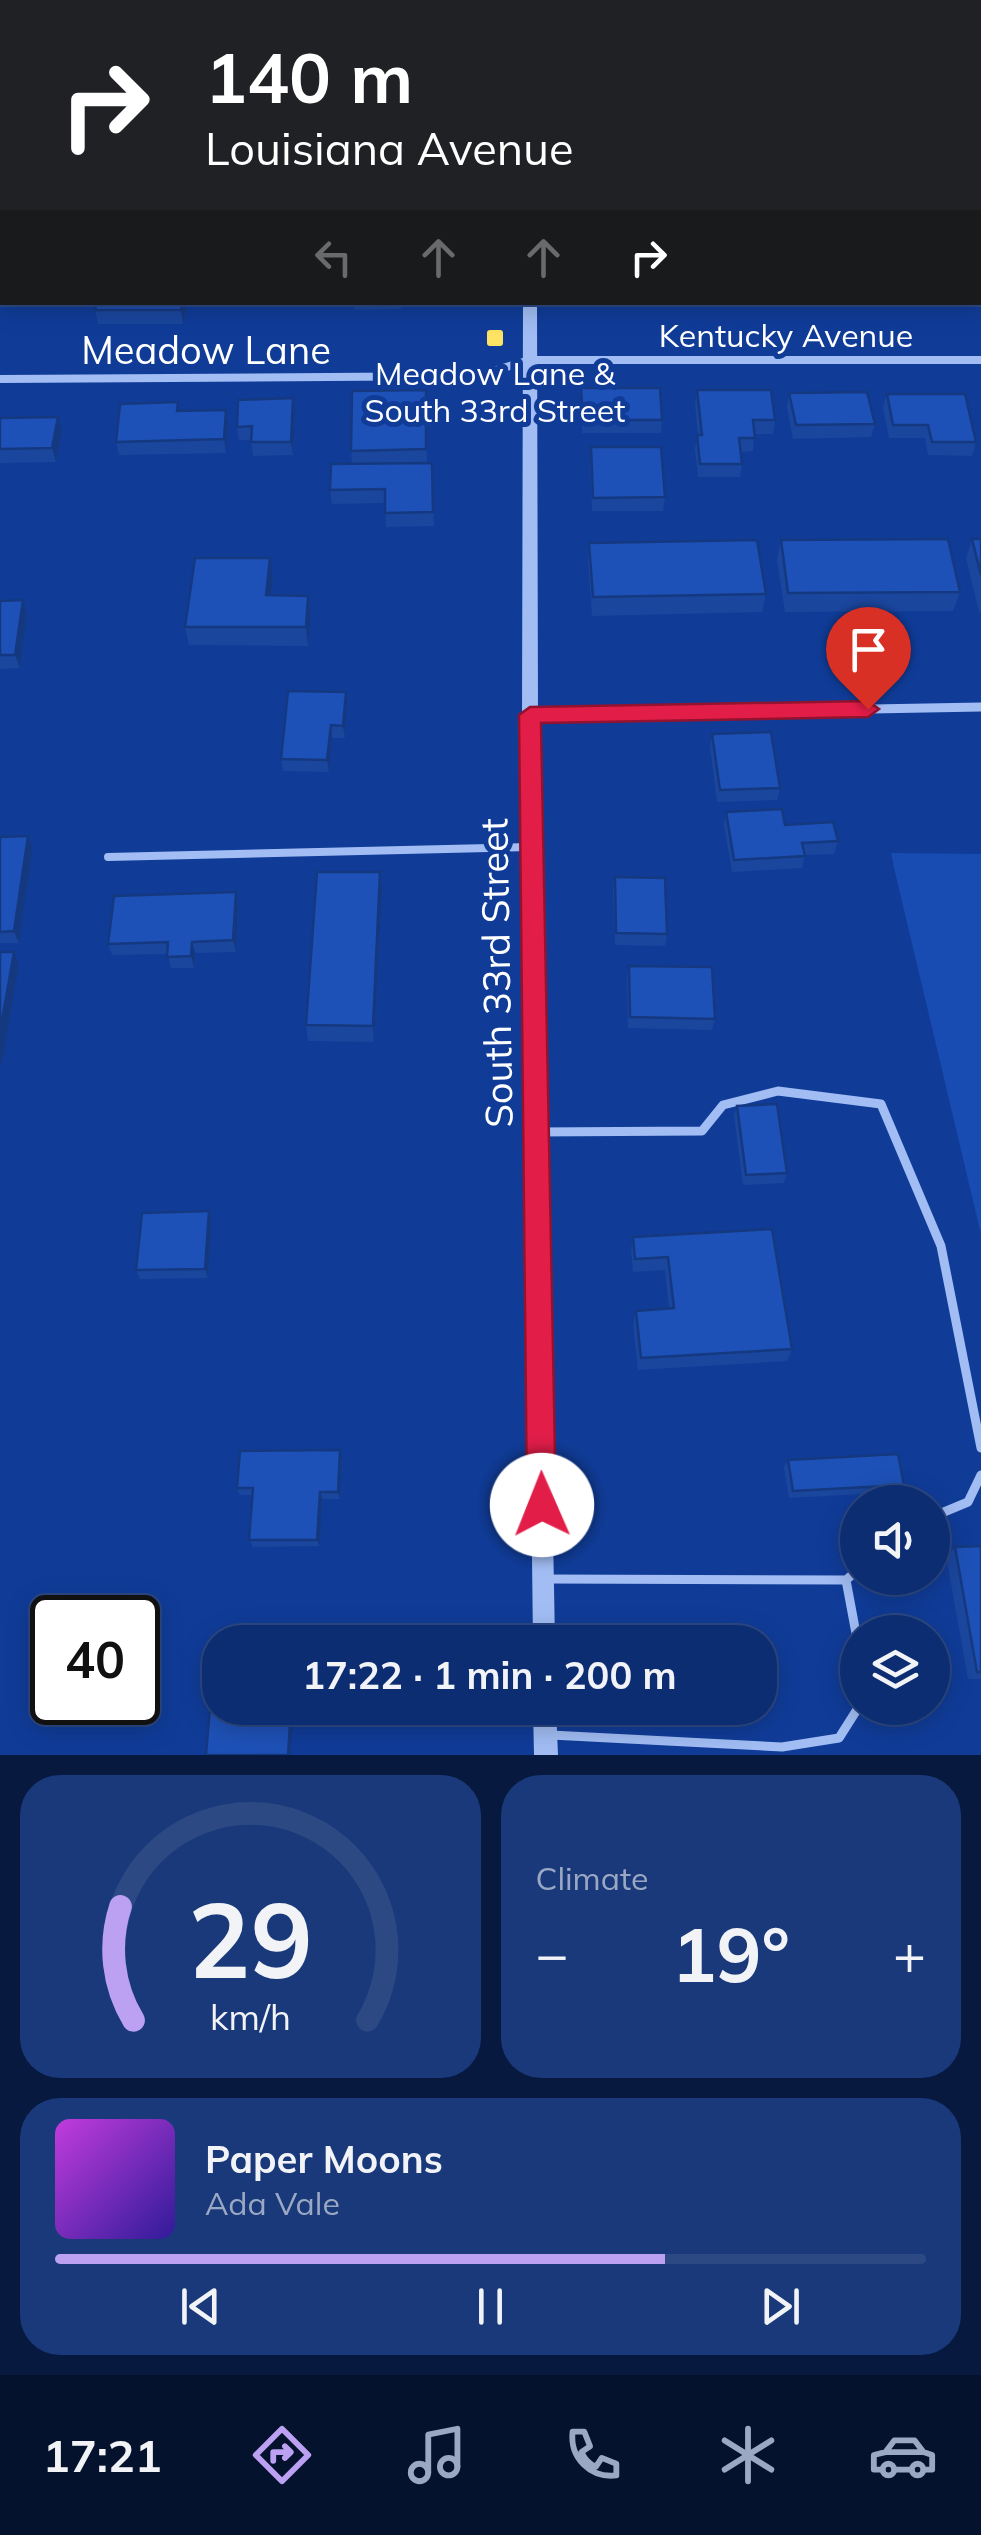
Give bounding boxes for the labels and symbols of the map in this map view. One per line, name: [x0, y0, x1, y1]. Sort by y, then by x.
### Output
street label: Kentucky Avenue: [659, 315, 913, 355]
street label: Meadow Lane: [81, 326, 331, 374]
marker: Meadow Lane & South 33rd Street: [484, 327, 506, 349]
place label: Meadow Lane & South 33rd Street: [365, 353, 625, 430]
pin: [826, 607, 911, 710]
street label: South 33rd Street: [469, 818, 523, 1128]
position arrow: [490, 1453, 594, 1557]
speed limit sign: 40: [30, 1595, 160, 1725]

